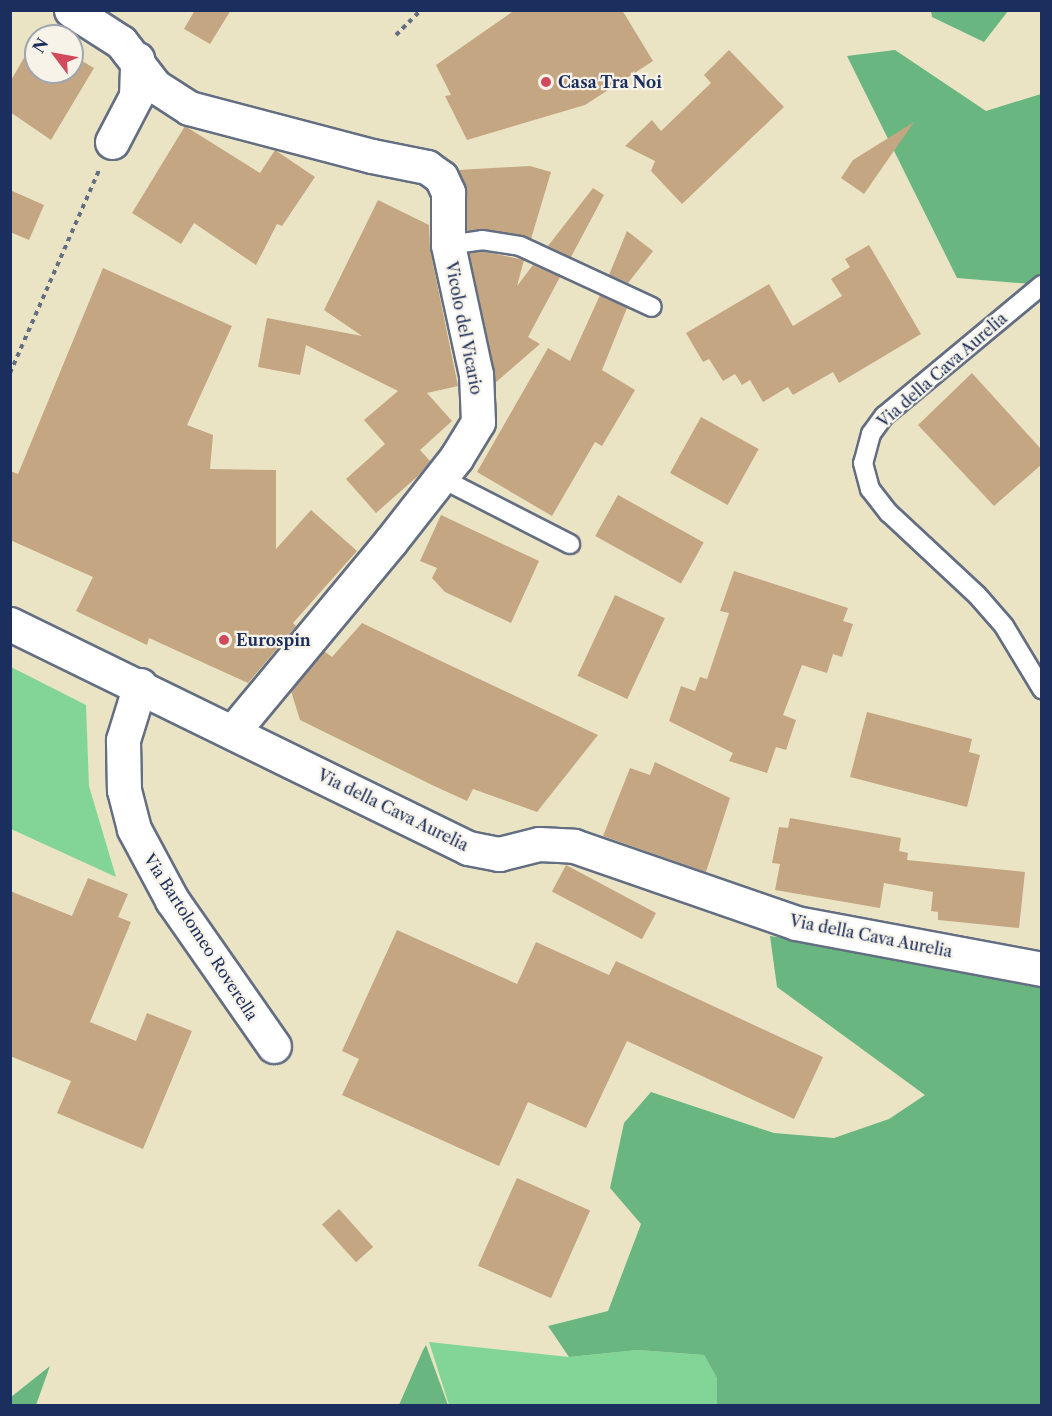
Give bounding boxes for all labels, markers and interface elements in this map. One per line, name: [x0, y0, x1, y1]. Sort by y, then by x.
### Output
north arrow: [24, 24, 84, 84]
text: N: [28, 34, 53, 57]
place label: Casa Tra Noi: [558, 72, 663, 92]
marker: Casa Tra Noi: [539, 75, 553, 89]
street label: Vicolo del Vicario: [442, 260, 486, 396]
street label: Via della Cava Aurelia: [873, 308, 1011, 432]
place label: Eurospin: [236, 630, 311, 650]
marker: Eurospin: [217, 633, 231, 647]
street label: Via della Cava Aurelia: [314, 765, 472, 855]
street label: Via Bartolomeo Roverella: [140, 850, 262, 1024]
street label: Via della Cava Aurelia: [788, 911, 954, 961]

